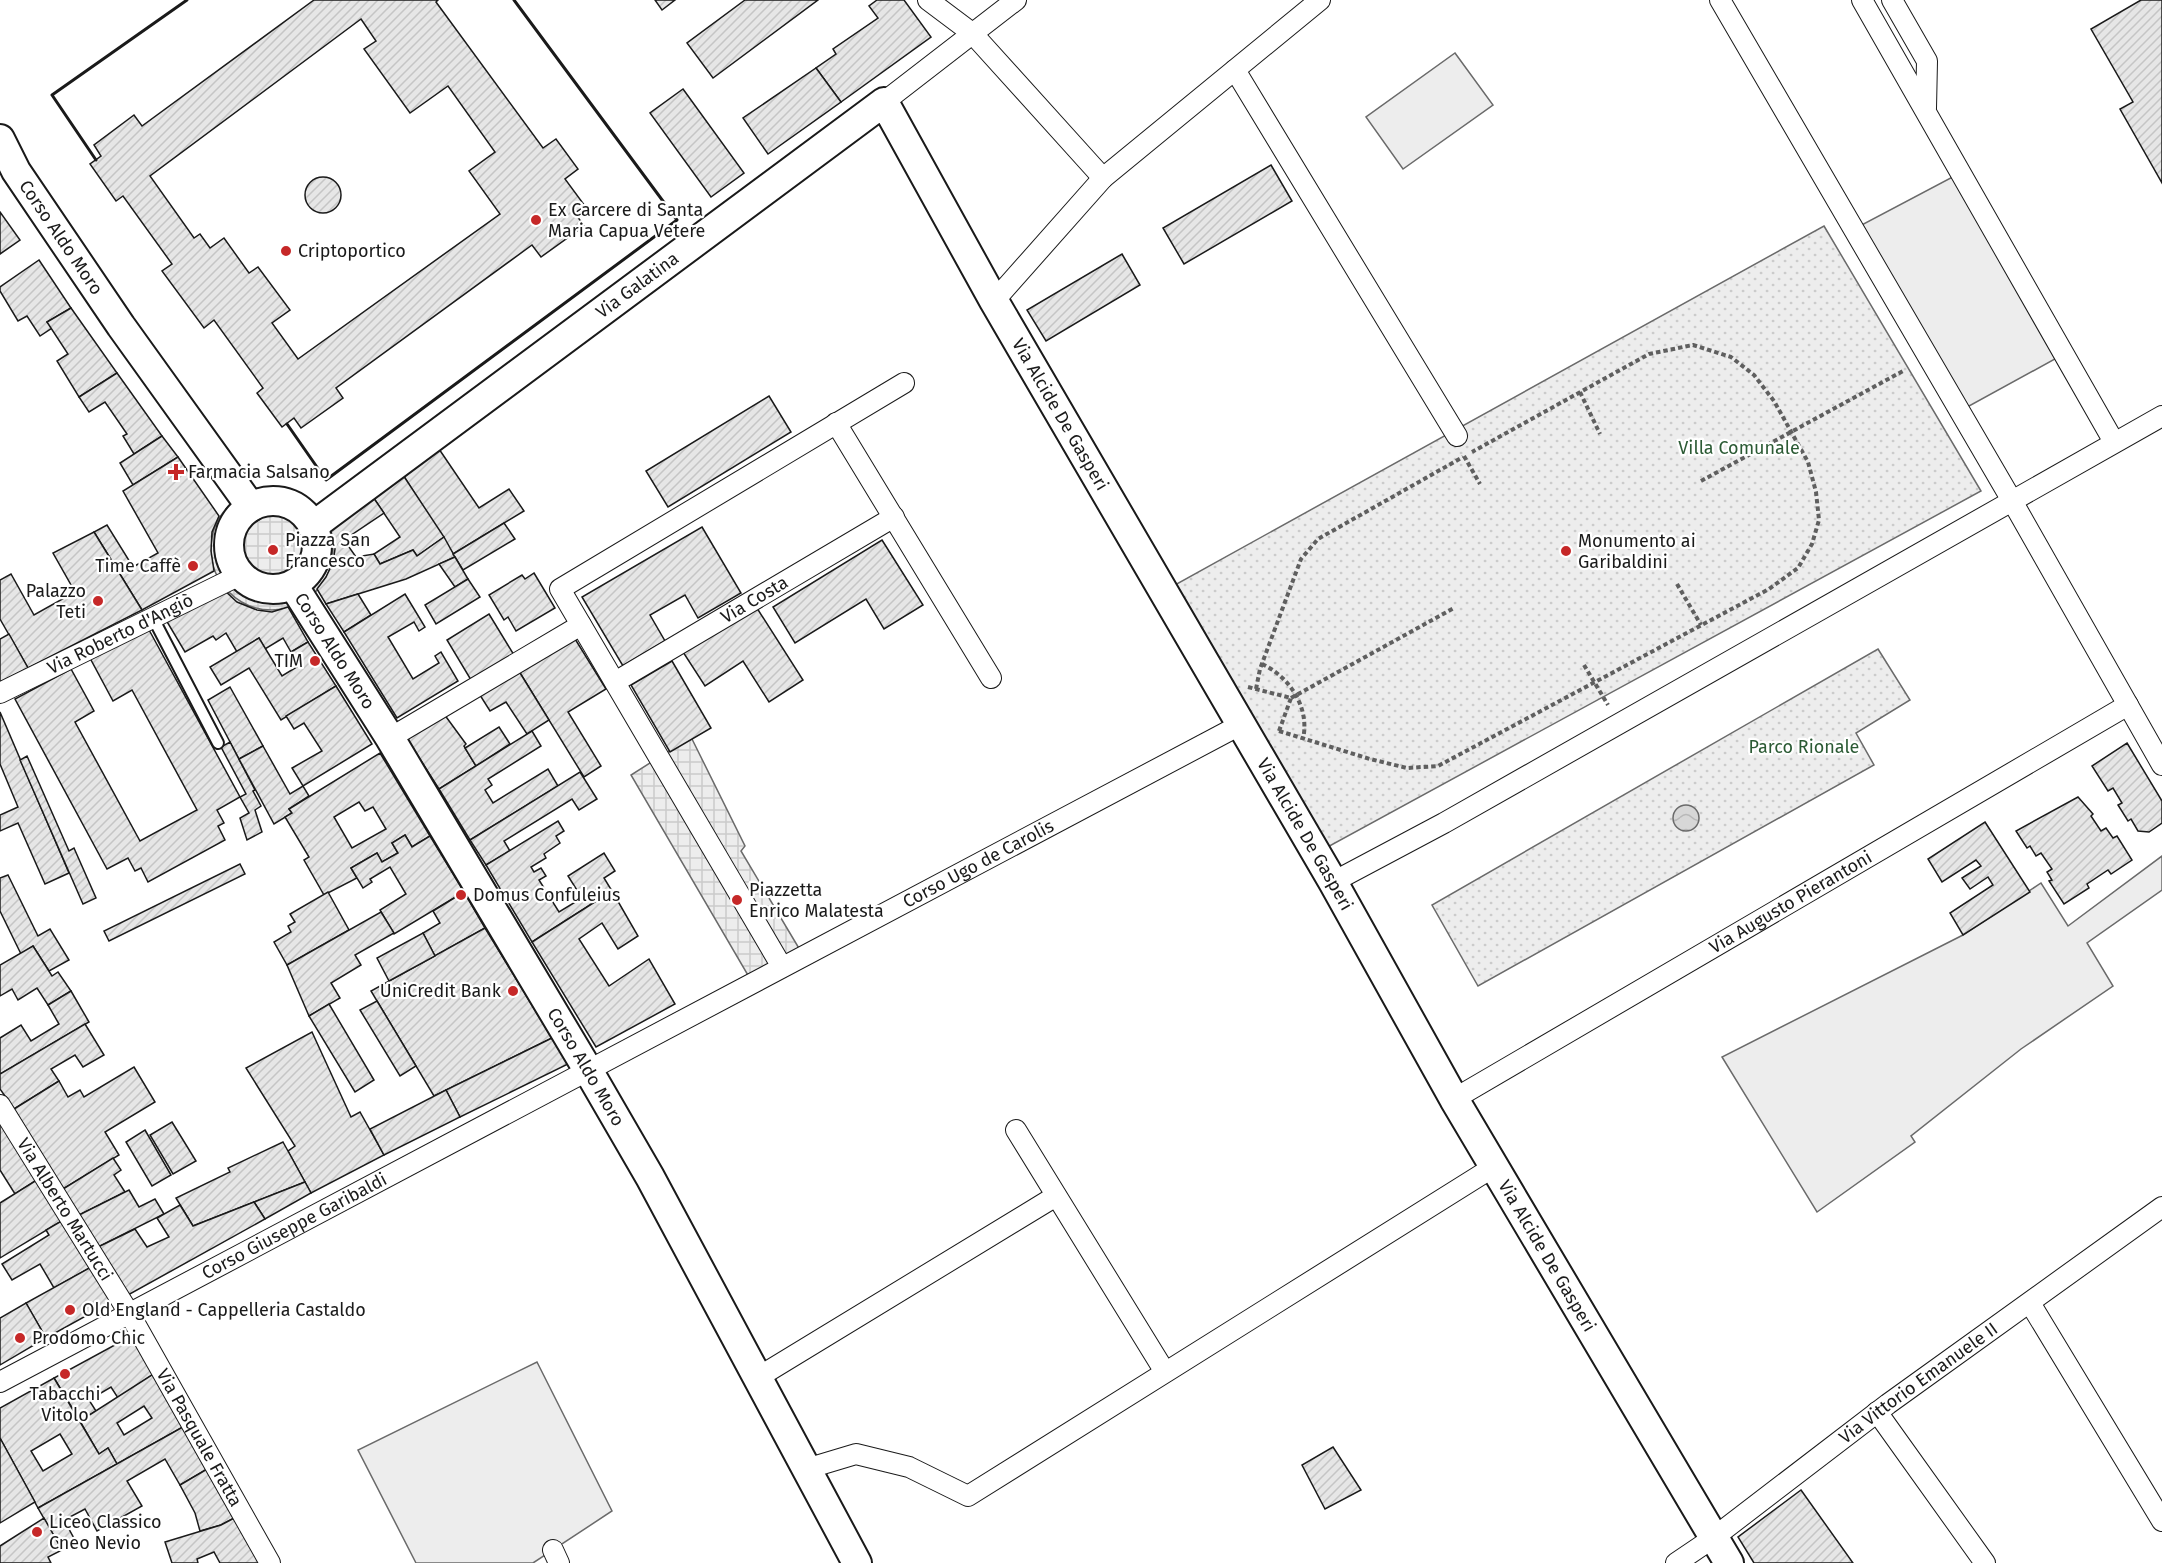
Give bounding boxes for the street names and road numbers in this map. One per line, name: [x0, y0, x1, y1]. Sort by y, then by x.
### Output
street label: Corso Aldo Moro: [14, 176, 108, 299]
street label: Via Galatina: [592, 247, 683, 323]
street label: Via Alcide De Gasperi: [1007, 335, 1113, 494]
street label: Via Costa: [717, 571, 792, 628]
street label: Via Roberto d'Angiò: [44, 589, 197, 679]
street label: Corso Aldo Moro: [290, 589, 380, 713]
street label: Via Alcide De Gasperi: [1252, 754, 1358, 914]
street label: Corso Ugo de Carolis: [899, 815, 1057, 913]
street label: Via Augusto Pierantoni: [1705, 846, 1876, 958]
street label: Corso Aldo Moro: [542, 1004, 629, 1130]
street label: Via Alberto Martucci: [12, 1134, 117, 1285]
street label: Corso Giuseppe Garibaldi: [198, 1168, 390, 1284]
street label: Via Alcide De Gasperi: [1494, 1176, 1600, 1336]
street label: Via Vittorio Emanuele II: [1835, 1318, 2002, 1448]
street label: Via Pasquale Fratta: [152, 1365, 247, 1511]

